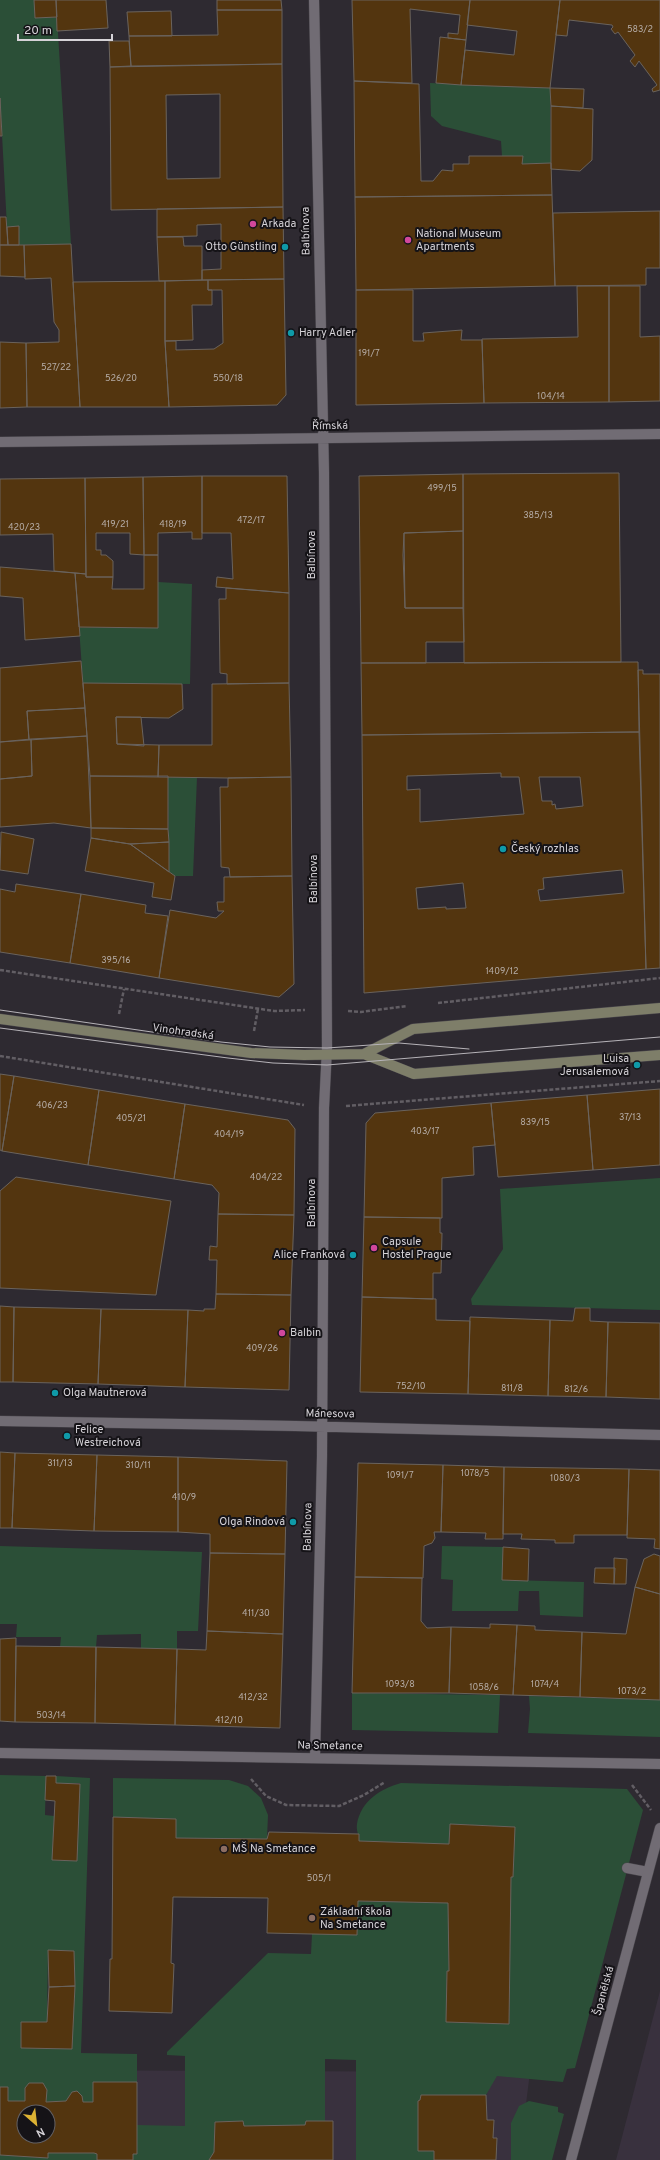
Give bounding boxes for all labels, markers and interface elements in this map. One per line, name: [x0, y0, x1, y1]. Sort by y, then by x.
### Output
scale bar: [18, 16, 112, 42]
text: 20 m: [24, 23, 52, 39]
house number: 583/2: [627, 24, 653, 35]
street label: Balbínova: [299, 206, 313, 255]
place label: Arkada: [261, 217, 296, 231]
marker: Arkada: [248, 219, 258, 229]
place label: National Museum Apartments: [416, 227, 501, 254]
marker: National Museum Apartments: [403, 235, 413, 245]
place label: Otto Günstling: [205, 240, 277, 254]
marker: Otto Günstling: [280, 242, 290, 252]
place label: Harry Adler: [299, 326, 356, 340]
marker: Harry Adler: [286, 328, 296, 338]
house number: 191/7: [358, 348, 380, 359]
house number: 527/22: [41, 362, 71, 373]
house number: 526/20: [105, 373, 137, 384]
house number: 550/18: [213, 373, 243, 384]
house number: 104/14: [537, 391, 565, 402]
street label: Římská: [312, 418, 348, 433]
house number: 499/15: [427, 483, 457, 494]
house number: 385/13: [523, 510, 553, 521]
house number: 472/17: [237, 515, 265, 526]
house number: 419/21: [101, 519, 129, 530]
house number: 418/19: [159, 519, 187, 530]
house number: 420/23: [8, 522, 40, 533]
street label: Balbínova: [305, 530, 319, 579]
place label: Český rozhlas: [511, 841, 579, 856]
marker: Český rozhlas: [498, 844, 508, 854]
street label: Balbínova: [307, 854, 321, 903]
house number: 395/16: [101, 955, 131, 966]
house number: 1409/12: [485, 966, 519, 977]
street label: Vinohradská: [151, 1021, 215, 1043]
place label: Luisa Jerusalemová: [560, 1052, 629, 1079]
marker: Luisa Jerusalemová: [632, 1060, 642, 1070]
house number: 406/23: [36, 1100, 68, 1111]
house number: 37/13: [619, 1112, 641, 1123]
house number: 405/21: [116, 1113, 146, 1124]
house number: 839/15: [520, 1117, 550, 1128]
house number: 403/17: [411, 1126, 440, 1137]
house number: 404/19: [214, 1129, 244, 1140]
house number: 404/22: [250, 1172, 282, 1183]
street label: Balbínova: [305, 1178, 319, 1227]
place label: Capsule Hostel Prague: [382, 1235, 452, 1262]
marker: Capsule Hostel Prague: [369, 1243, 379, 1253]
place label: Alice Franková: [273, 1248, 345, 1262]
marker: Alice Franková: [348, 1250, 358, 1260]
place label: Balbin: [290, 1326, 321, 1340]
marker: Balbin: [277, 1328, 287, 1338]
house number: 409/26: [246, 1343, 278, 1354]
house number: 752/10: [396, 1381, 426, 1392]
house number: 811/8: [501, 1383, 523, 1394]
house number: 812/6: [564, 1384, 588, 1395]
place label: Olga Mautnerová: [63, 1386, 147, 1400]
marker: Olga Mautnerová: [50, 1388, 60, 1398]
street label: Mánesova: [305, 1407, 355, 1421]
place label: Felice Westreichová: [75, 1423, 141, 1450]
marker: Felice Westreichová: [62, 1431, 72, 1441]
house number: 311/13: [47, 1458, 73, 1469]
house number: 310/11: [125, 1460, 151, 1471]
house number: 1078/5: [461, 1468, 489, 1479]
house number: 1091/7: [386, 1470, 414, 1481]
house number: 1080/3: [550, 1473, 580, 1484]
house number: 410/9: [172, 1492, 196, 1503]
street label: Balbínova: [301, 1502, 315, 1551]
place label: Olga Rindová: [219, 1515, 285, 1529]
marker: Olga Rindová: [288, 1517, 298, 1527]
house number: 411/30: [242, 1608, 270, 1619]
house number: 1093/8: [385, 1679, 415, 1690]
house number: 1074/4: [531, 1679, 560, 1690]
house number: 1058/6: [469, 1682, 499, 1693]
house number: 1073/2: [618, 1686, 646, 1697]
house number: 412/32: [238, 1692, 268, 1703]
house number: 503/14: [36, 1710, 66, 1721]
house number: 412/10: [215, 1715, 243, 1726]
street label: Na Smetance: [297, 1738, 363, 1754]
place label: MŠ Na Smetance: [232, 1841, 316, 1856]
marker: MŠ Na Smetance: [219, 1844, 229, 1854]
house number: 505/1: [307, 1873, 331, 1884]
place label: Základní škola Na Smetance: [320, 1905, 391, 1932]
marker: Základní škola Na Smetance: [307, 1913, 317, 1923]
street label: Španělská: [590, 1964, 617, 2017]
north arrow: [16, 2104, 56, 2144]
text: N: [33, 2124, 47, 2140]

